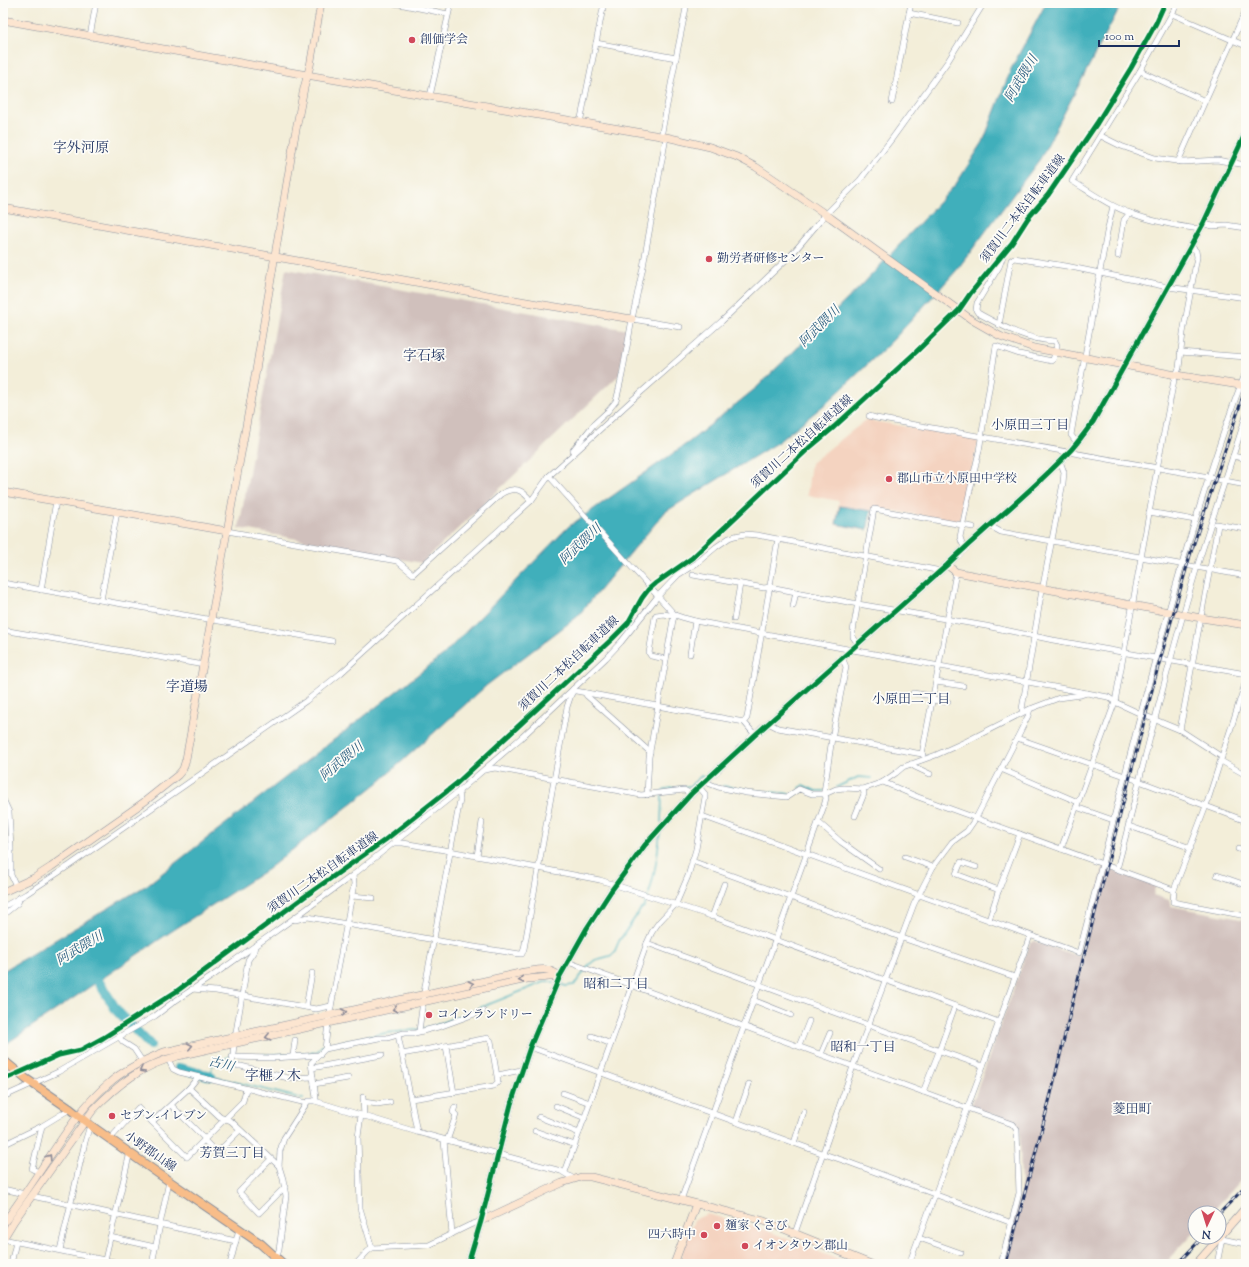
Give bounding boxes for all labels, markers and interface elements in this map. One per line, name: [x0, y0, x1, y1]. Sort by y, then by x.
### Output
scale bar: [1099, 22, 1179, 48]
text: 100 m: [1105, 28, 1134, 46]
place label: 創価学会: [420, 31, 468, 49]
marker: 創価学会: [407, 35, 417, 45]
water label: 阿武隈川: [1001, 50, 1044, 106]
district label: 字外河原: [53, 139, 109, 159]
street label: 須賀川二本松自転車道線: [976, 151, 1070, 267]
place label: 勤労者研修センター: [717, 250, 825, 268]
marker: 勤労者研修センター: [704, 254, 714, 264]
water label: 阿武隈川: [795, 301, 846, 352]
district label: 字石塚: [403, 347, 445, 367]
street label: 須賀川二本松自転車道線: [747, 391, 857, 493]
district label: 小原田三丁目: [991, 417, 1069, 435]
place label: 郡山市立小原田中学校: [897, 470, 1017, 488]
marker: 郡山市立小原田中学校: [884, 474, 894, 484]
water label: 阿武隈川: [556, 519, 608, 569]
street label: 須賀川二本松自転車道線: [515, 612, 623, 716]
district label: 字道場: [166, 678, 208, 698]
district label: 小原田二丁目: [872, 691, 950, 709]
water label: 阿武隈川: [316, 737, 369, 786]
street label: 須賀川二本松自転車道線: [264, 828, 382, 918]
water label: 阿武隈川: [53, 927, 109, 970]
one-way arrow: [518, 976, 525, 984]
district label: 昭和二丁目: [583, 976, 649, 994]
one-way arrow: [467, 980, 474, 989]
one-way arrow: [391, 1004, 398, 1012]
place label: コインランドリー: [437, 1006, 533, 1024]
one-way arrow: [341, 1009, 347, 1017]
marker: コインランドリー: [424, 1010, 434, 1020]
one-way arrow: [264, 1032, 271, 1040]
district label: 昭和一丁目: [830, 1039, 896, 1057]
one-way arrow: [187, 1043, 193, 1051]
water label: 古川: [206, 1053, 238, 1077]
one-way arrow: [139, 1065, 147, 1073]
district label: 字榧ノ木: [245, 1067, 301, 1087]
district label: 菱田町: [1112, 1101, 1152, 1119]
place label: セブン-イレブン: [120, 1107, 207, 1125]
marker: セブン-イレブン: [107, 1111, 117, 1121]
street label: 小野郡山線: [120, 1127, 180, 1177]
district label: 芳賀三丁目: [199, 1145, 265, 1163]
one-way arrow: [44, 1155, 51, 1162]
north arrow: [1187, 1205, 1227, 1245]
place label: 麺家 くさび: [725, 1217, 788, 1235]
marker: 麺家 くさび: [712, 1221, 722, 1231]
place label: 四六時中: [648, 1226, 696, 1244]
text: N: [1201, 1226, 1212, 1242]
marker: 四六時中: [699, 1230, 709, 1240]
place label: イオンタウン郡山: [753, 1237, 848, 1255]
marker: イオンタウン郡山: [740, 1241, 750, 1251]

